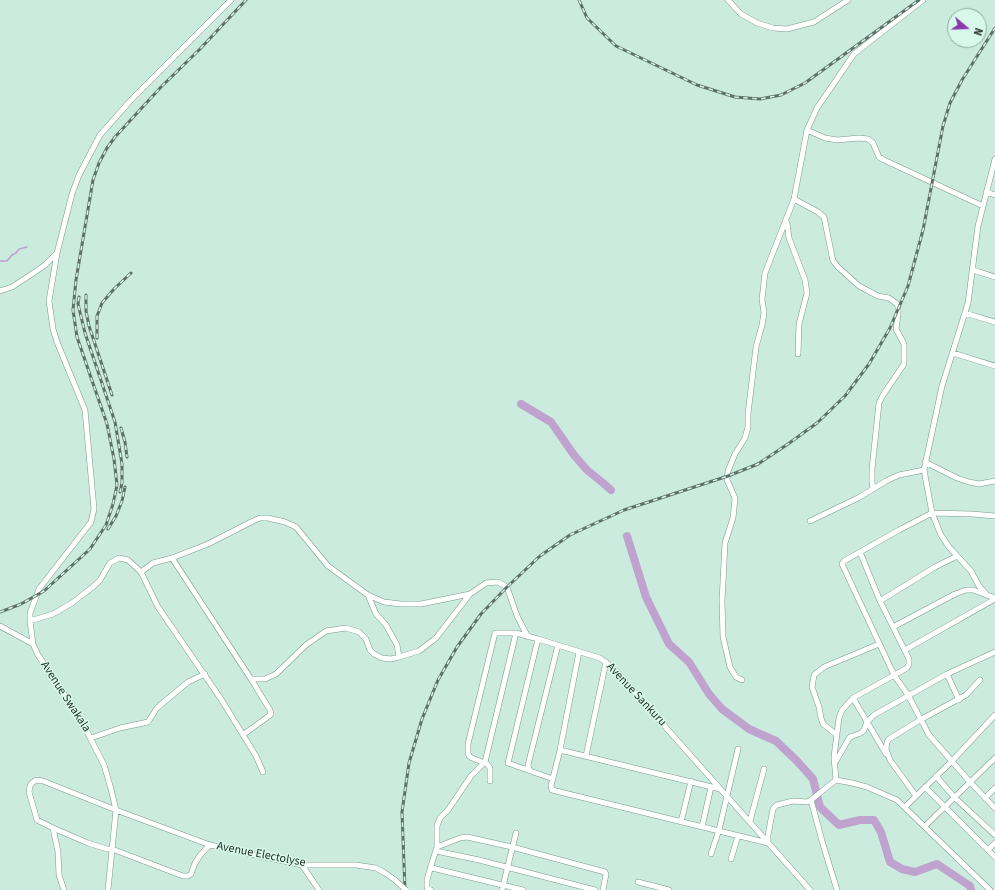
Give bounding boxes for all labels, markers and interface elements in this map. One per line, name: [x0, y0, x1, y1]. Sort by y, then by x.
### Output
north arrow: [947, 8, 987, 48]
text: N: [970, 26, 986, 38]
street label: Avenue Swakala: [37, 659, 93, 735]
street label: Avenue Sankuru: [603, 660, 669, 730]
street label: Avenue Electolyse: [215, 839, 307, 871]

